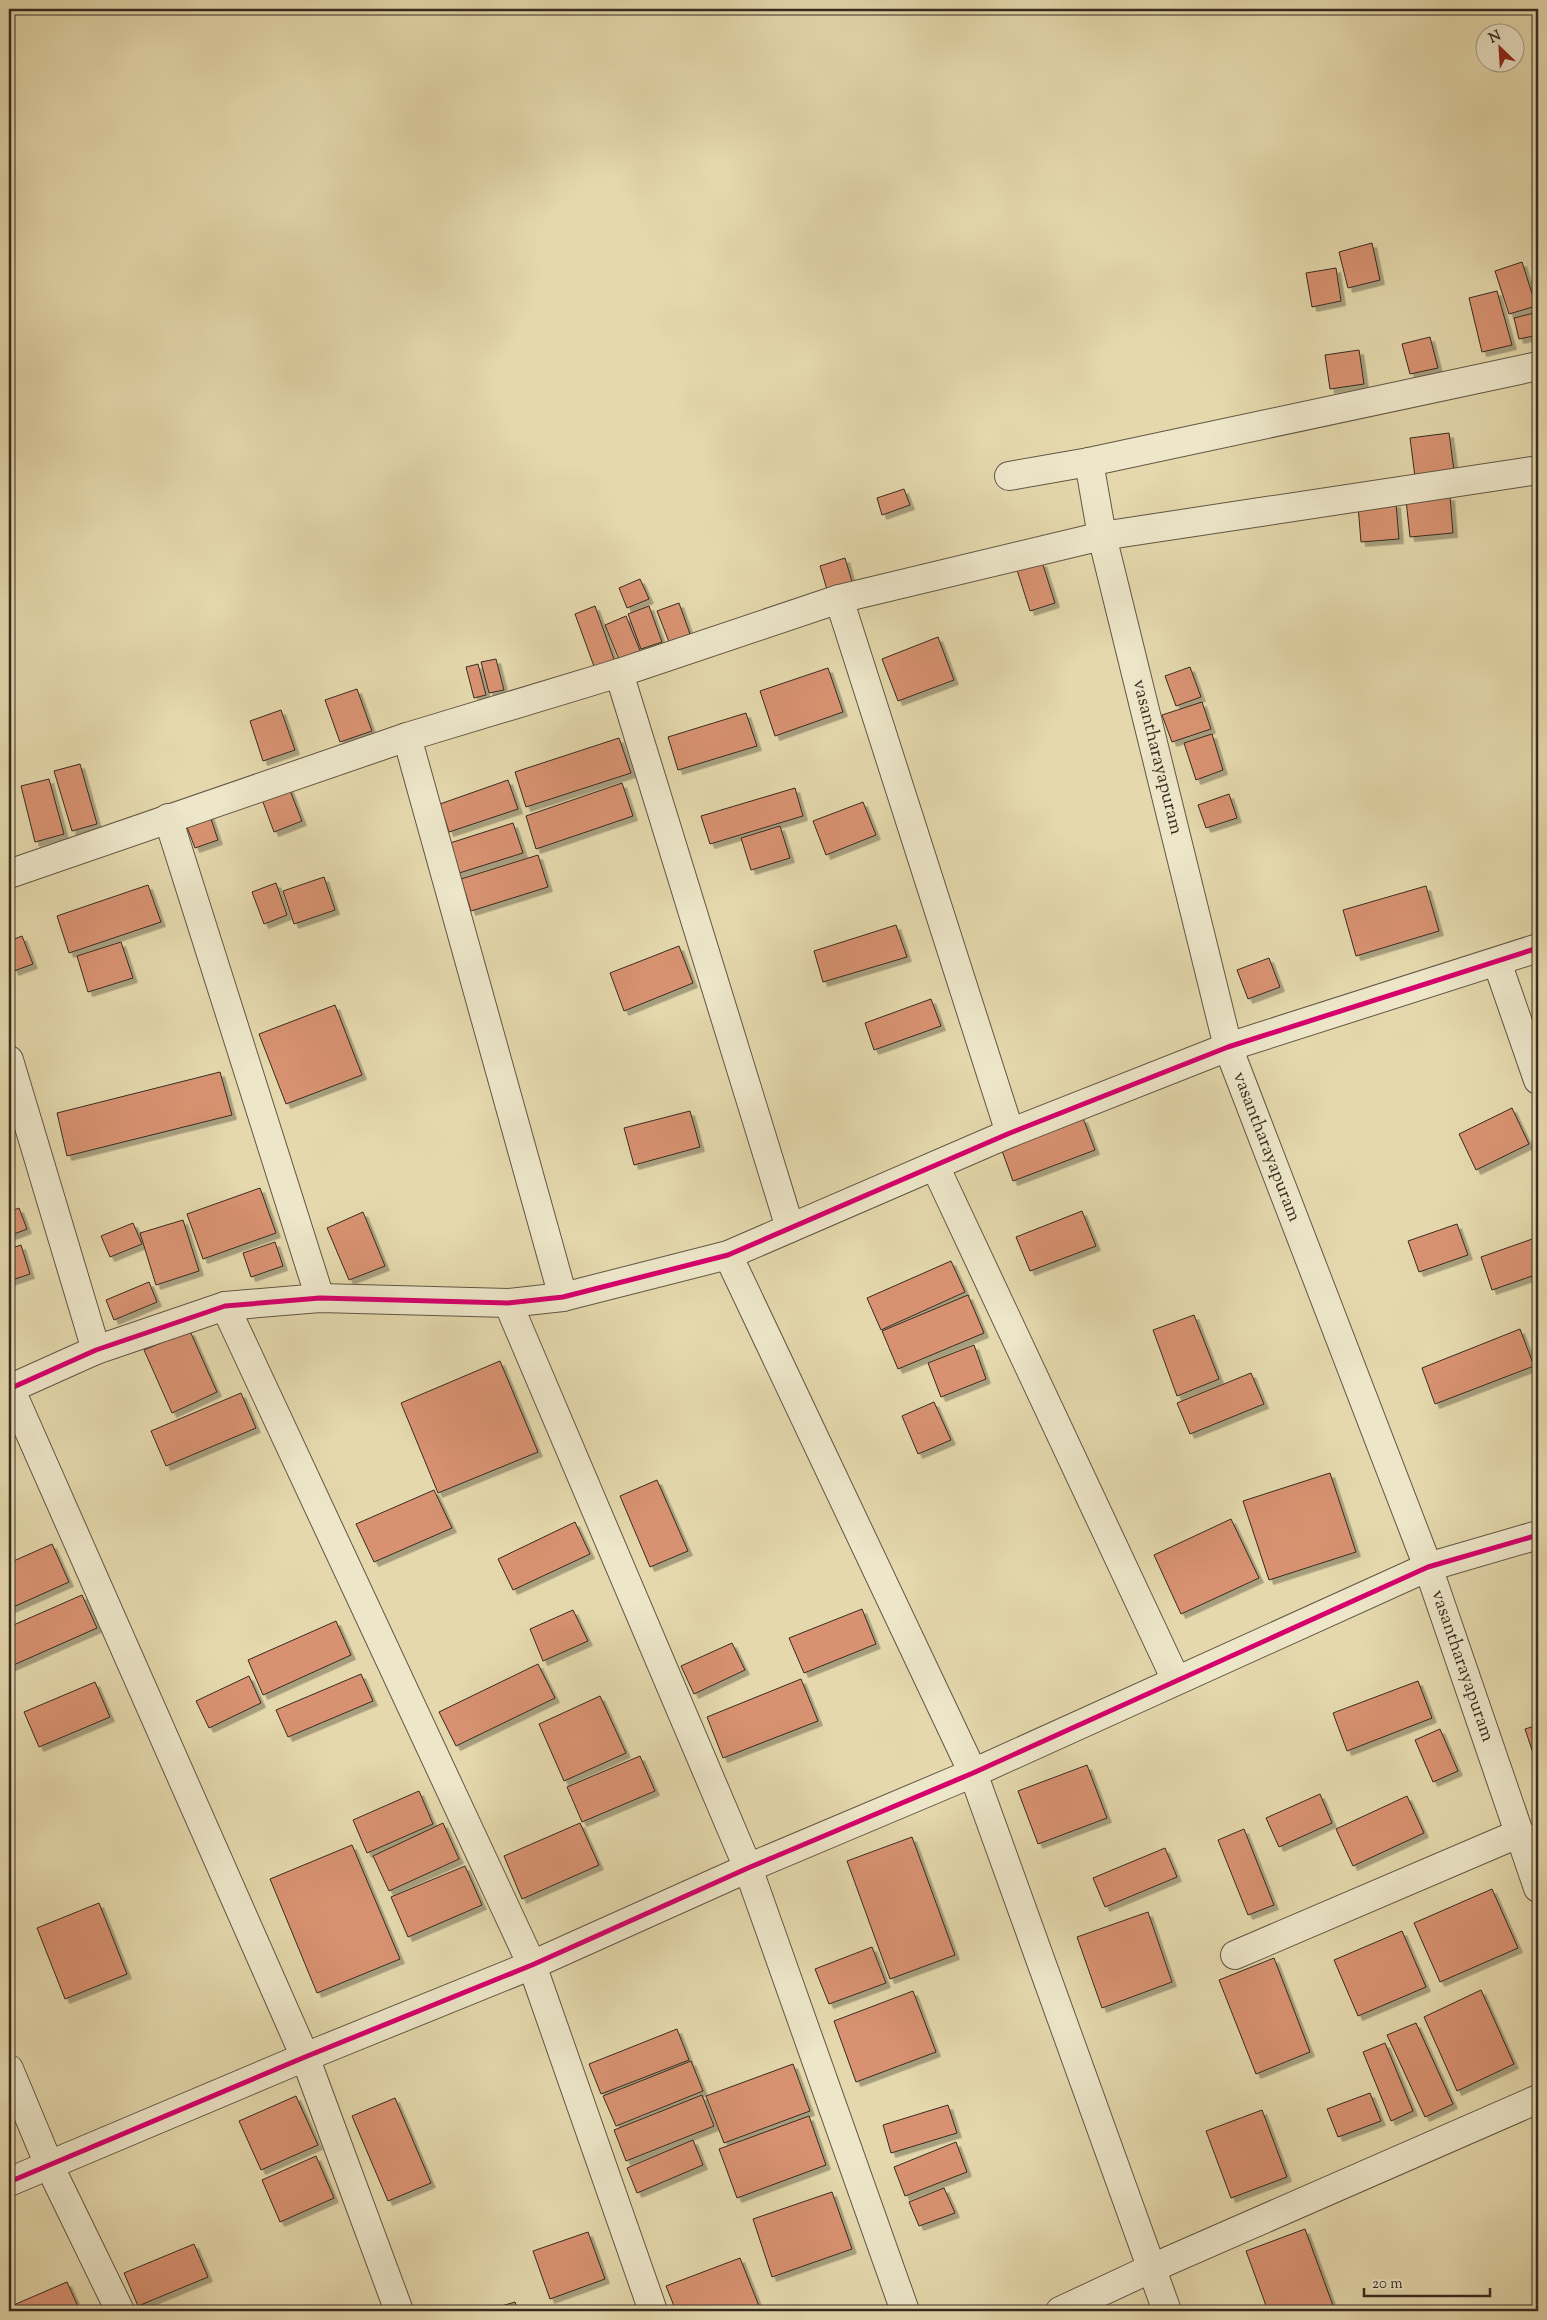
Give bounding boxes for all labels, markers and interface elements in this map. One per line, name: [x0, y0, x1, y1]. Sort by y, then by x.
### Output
north arrow: [1474, 22, 1524, 72]
text: N: [1486, 27, 1505, 49]
street label: vasantharayapuram: [1125, 677, 1189, 838]
street label: vasantharayapuram: [1225, 1068, 1307, 1226]
street label: vasantharayapuram: [1423, 1587, 1501, 1746]
scale bar: [1364, 2265, 1491, 2297]
text: 20 m: [1372, 2274, 1403, 2295]

